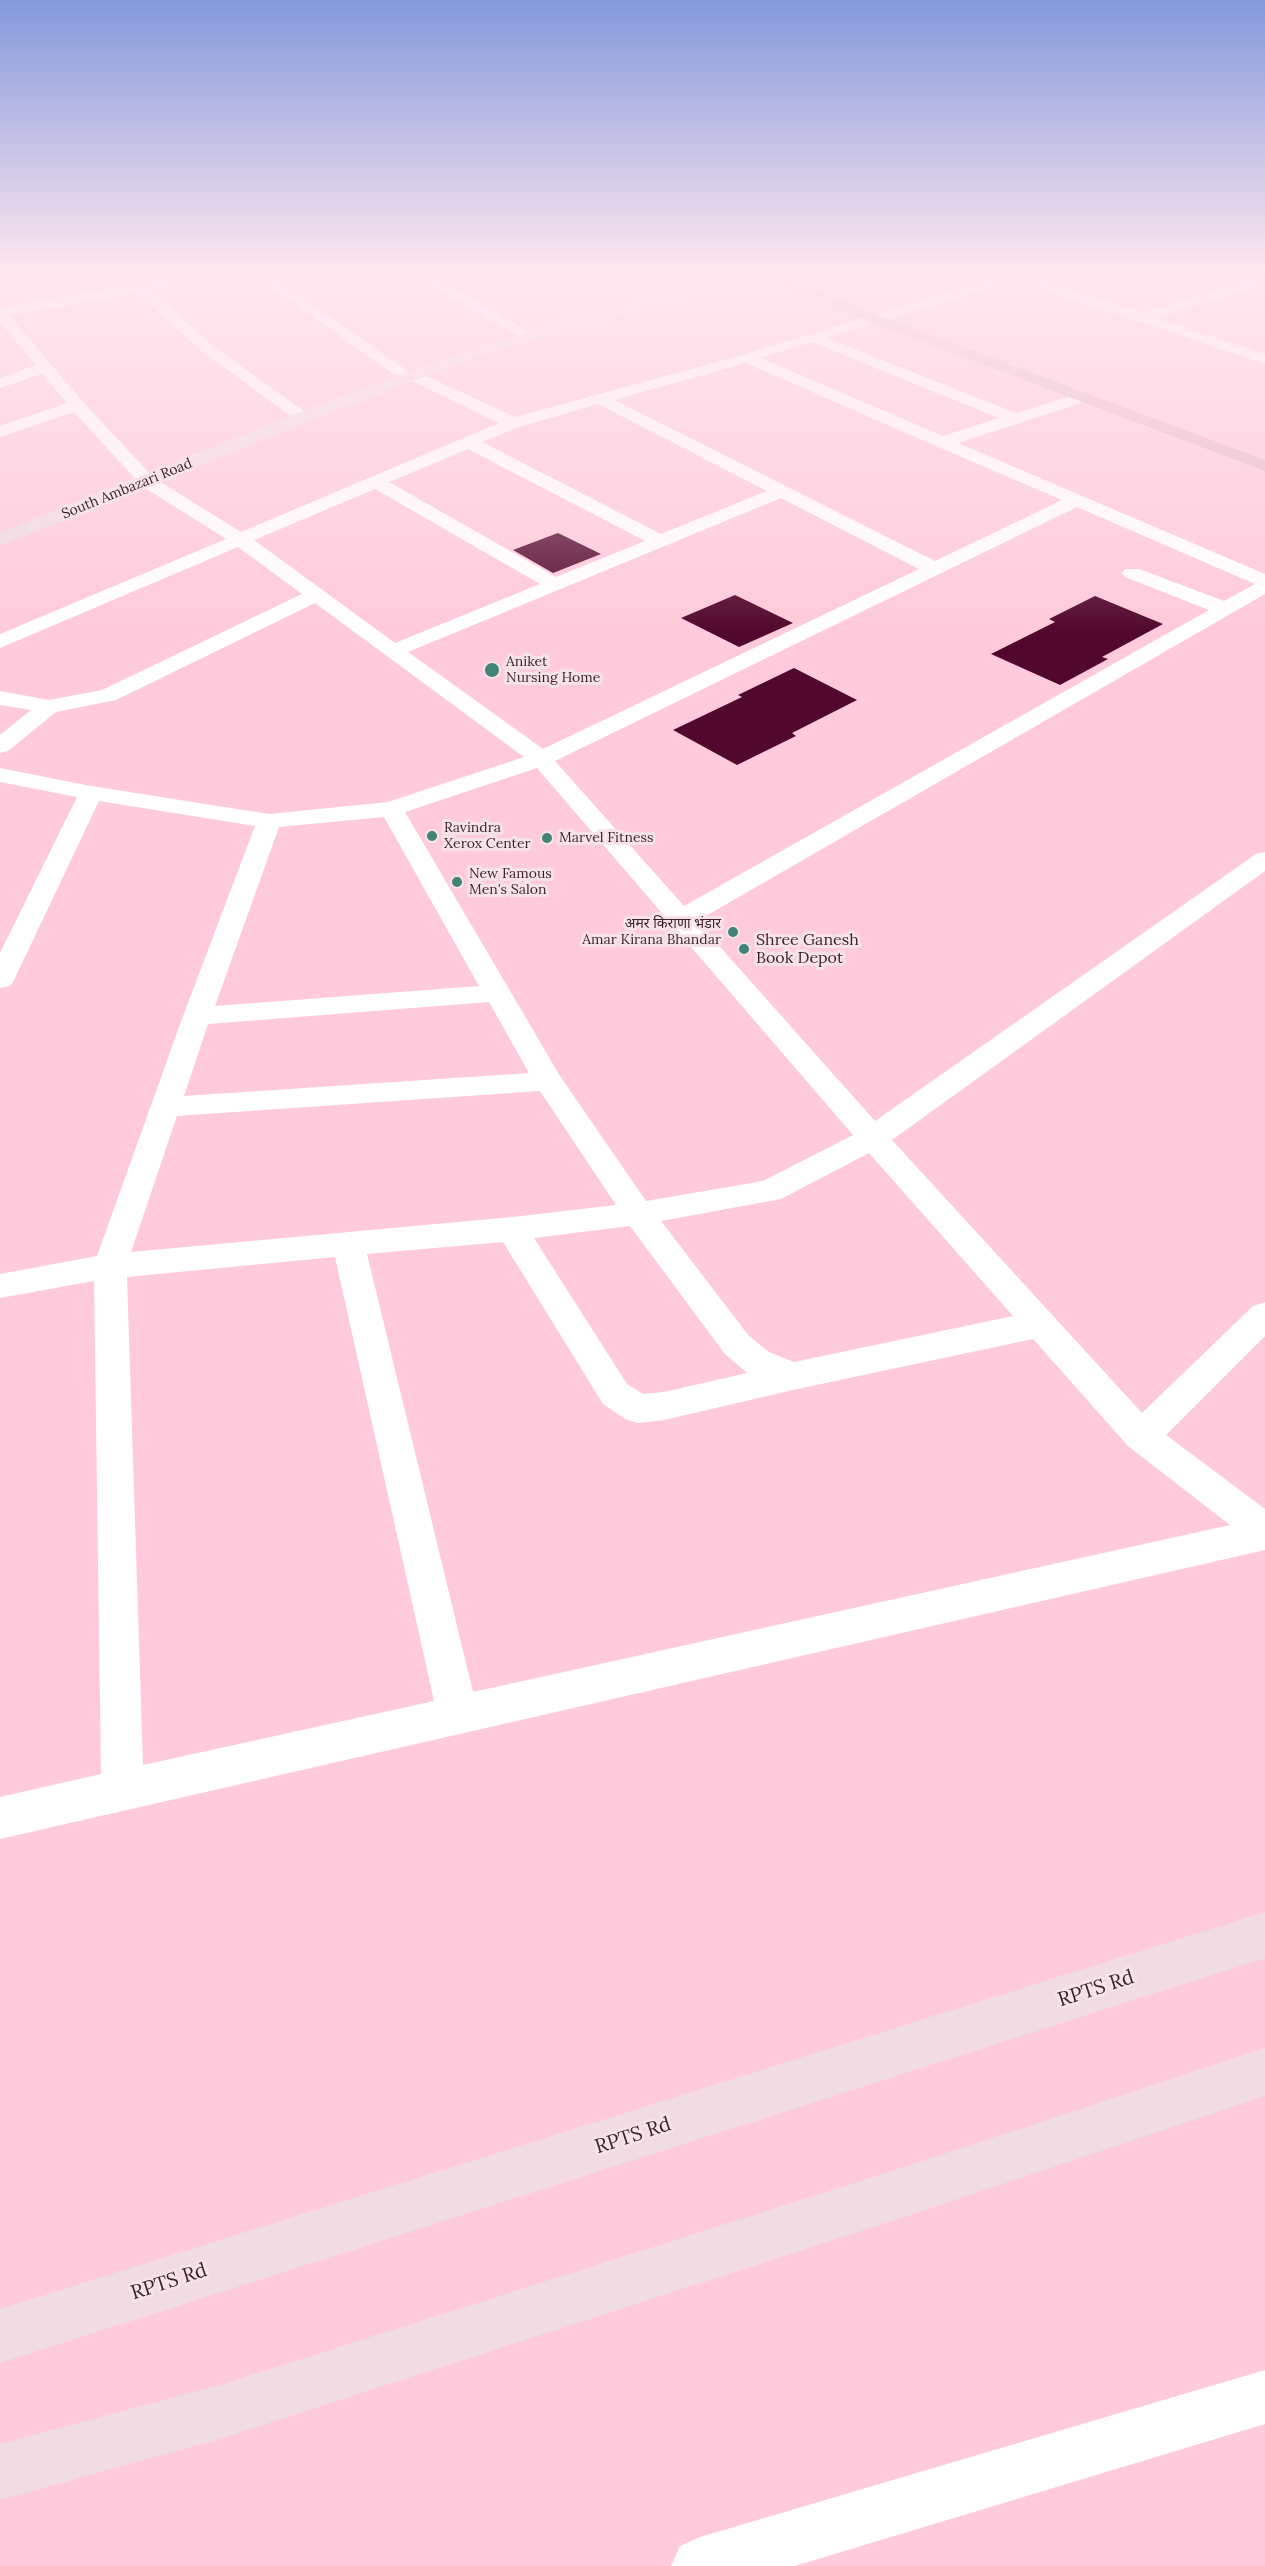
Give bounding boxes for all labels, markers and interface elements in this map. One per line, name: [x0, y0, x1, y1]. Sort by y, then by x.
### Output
street label: South Ambazari Road: [59, 455, 195, 523]
place label: Aniket Nursing Home: [506, 654, 600, 686]
marker: Aniket Nursing Home: [483, 661, 501, 679]
place label: Ravindra Xerox Center: [444, 820, 531, 852]
marker: Ravindra Xerox Center: [425, 829, 439, 843]
place label: Marvel Fitness: [559, 830, 654, 846]
marker: Marvel Fitness: [540, 831, 554, 845]
place label: New Famous Men's Salon: [469, 866, 552, 898]
marker: New Famous Men's Salon: [450, 875, 464, 889]
place label: अमर किराणा भंडार Amar Kirana Bhandar: [582, 916, 721, 948]
marker: अमर किराणा भंडार Amar Kirana Bhandar: [726, 925, 740, 939]
place label: Shree Ganesh Book Depot: [756, 930, 859, 968]
marker: Shree Ganesh Book Depot: [737, 942, 751, 956]
street label: RPTS Rd: [1055, 1965, 1137, 2013]
street label: RPTS Rd: [592, 2112, 674, 2160]
street label: RPTS Rd: [128, 2258, 210, 2306]

